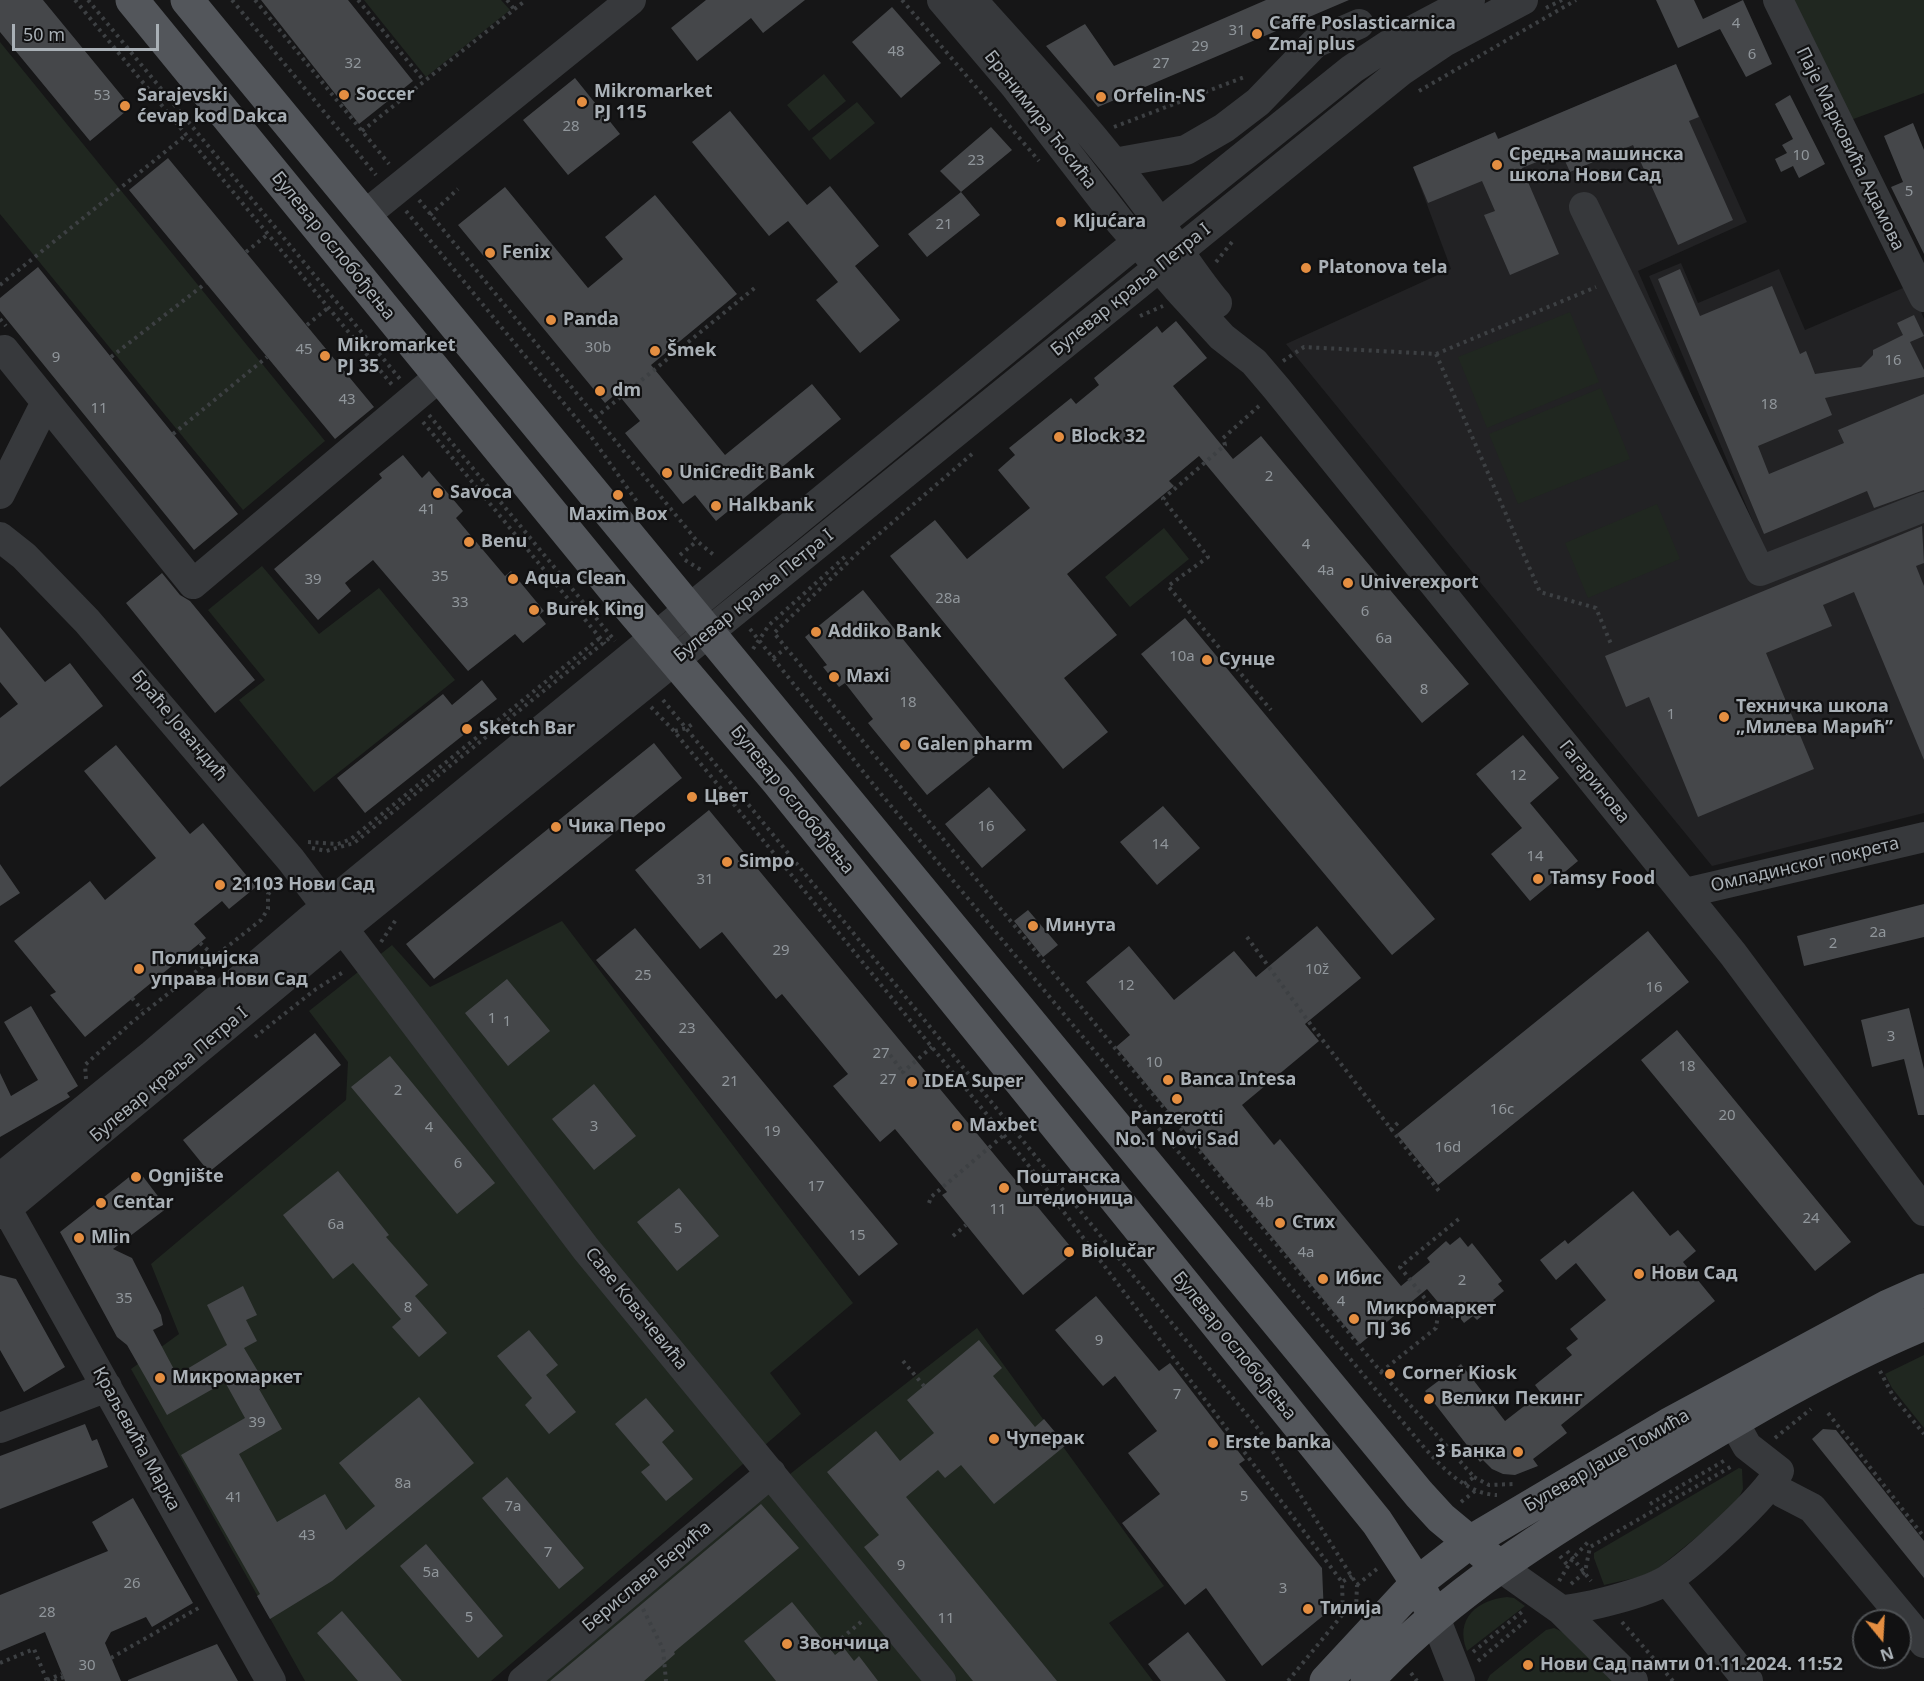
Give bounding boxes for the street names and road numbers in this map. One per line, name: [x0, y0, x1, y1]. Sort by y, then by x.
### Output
street label: Паје Марковића Адамова: [1791, 44, 1909, 254]
street label: Бранимира Ћосића: [979, 47, 1101, 193]
street label: Булевар ослобођења: [266, 167, 400, 325]
street label: Булевар краља Петра I: [1047, 219, 1215, 361]
street label: Булевар краља Петра I: [670, 525, 838, 667]
street label: Браће Јовандић: [126, 666, 232, 786]
street label: Булевар ослобођења: [725, 721, 859, 879]
street label: Гагаринова: [1554, 736, 1634, 828]
street label: Омладинског покрета: [1709, 833, 1901, 897]
street label: Булевар краља Петра I: [86, 1003, 252, 1147]
street label: Саве Ковачевића: [580, 1244, 692, 1374]
street label: Булевар ослобођења: [1167, 1267, 1301, 1425]
street label: Краљевића Марка: [87, 1363, 185, 1515]
street label: Булевар Јаше Томића: [1521, 1405, 1693, 1517]
street label: Берислава Берића: [578, 1517, 716, 1637]

